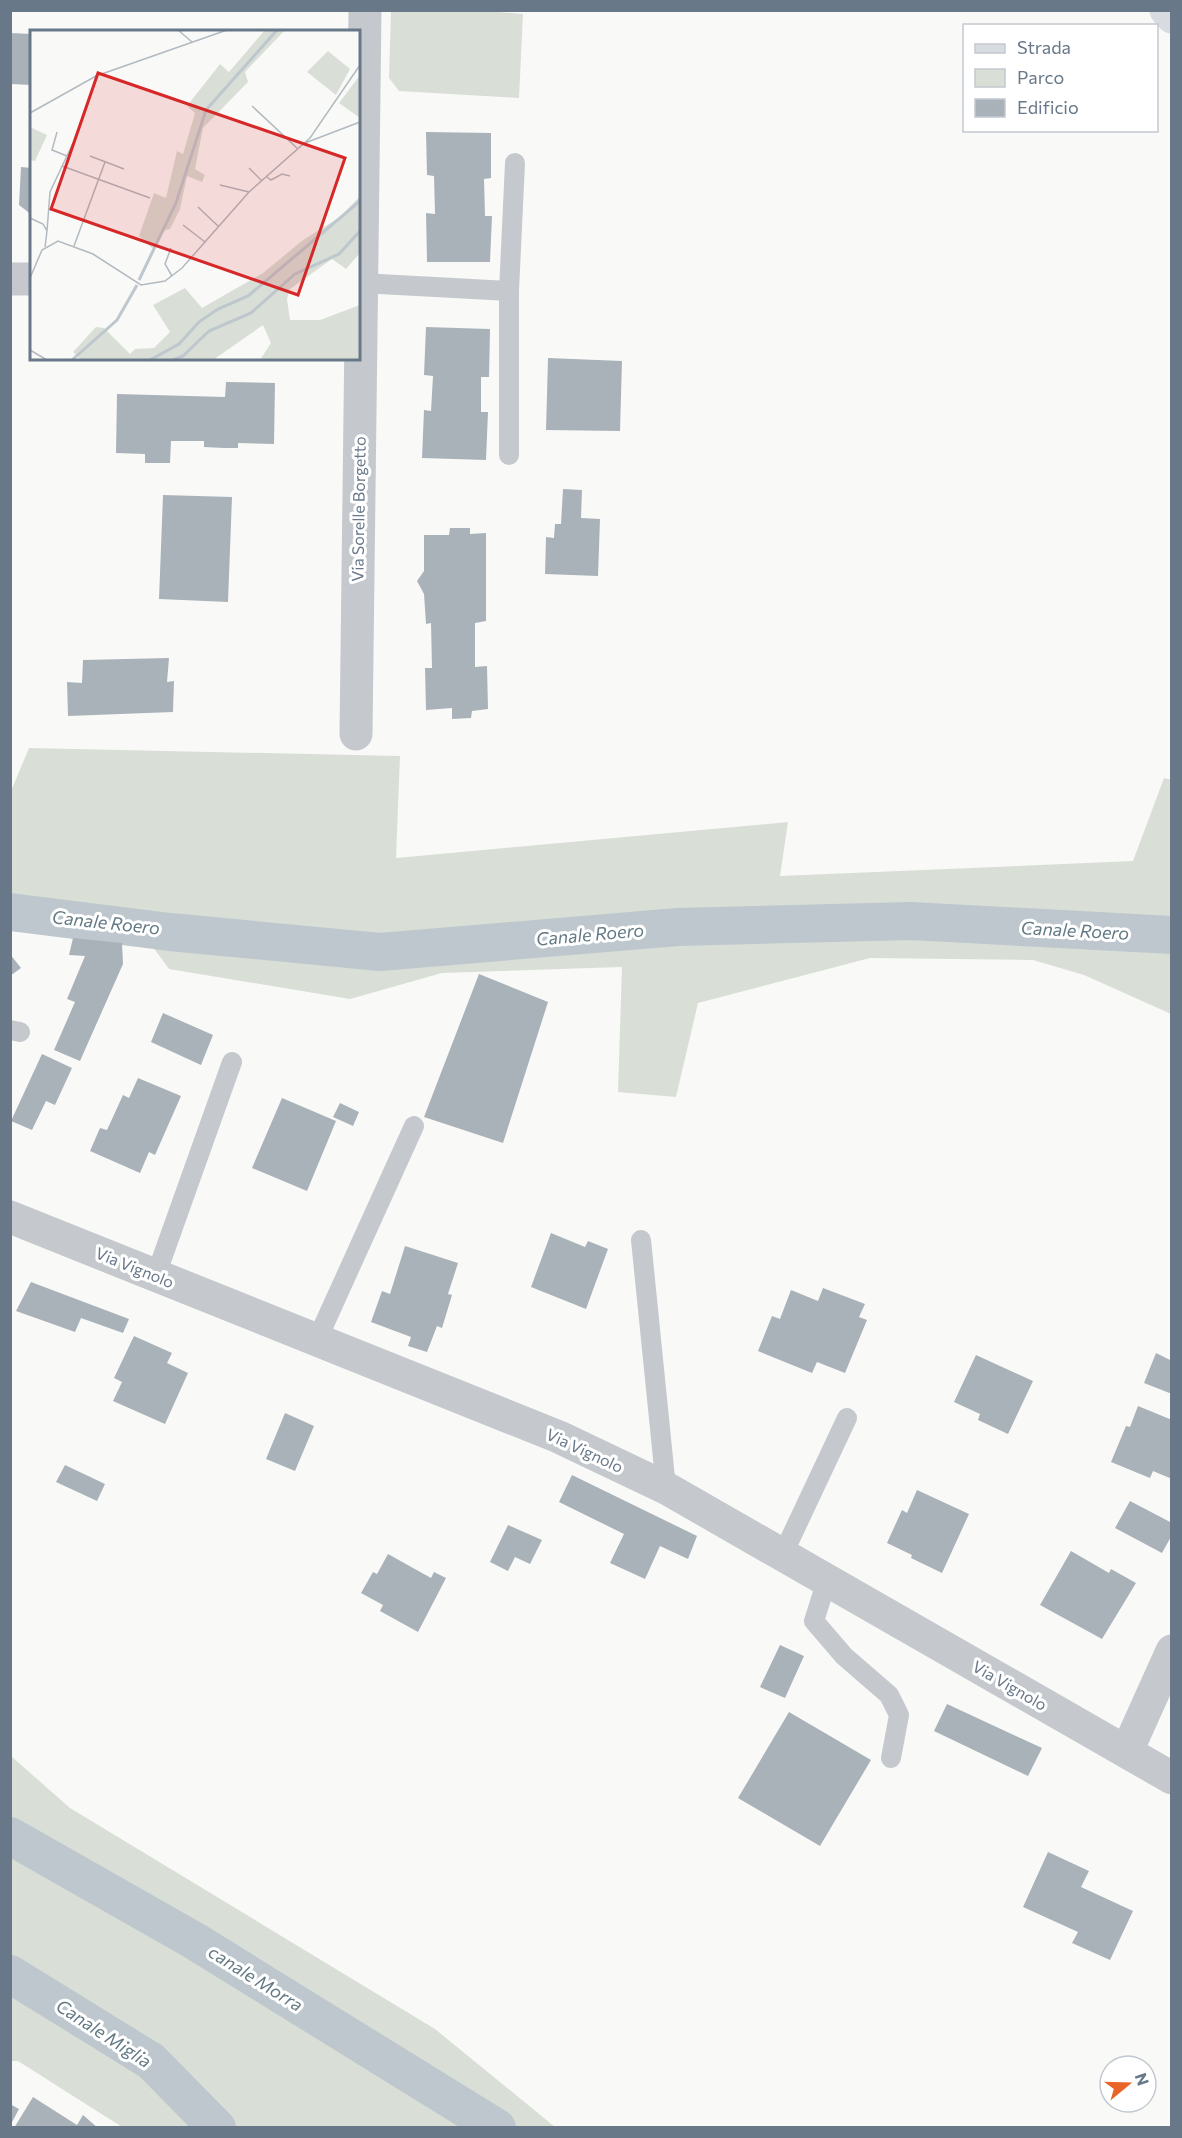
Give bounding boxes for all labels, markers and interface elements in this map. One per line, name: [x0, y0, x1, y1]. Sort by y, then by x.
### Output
legend: [963, 24, 1158, 132]
inset map: [30, 30, 360, 360]
text: Strada: [1017, 36, 1071, 58]
text: Parco: [1017, 66, 1064, 88]
text: Edificio: [1017, 96, 1079, 118]
street label: Via Sorelle Borgetto: [347, 436, 369, 582]
water label: Canale Roero: [51, 905, 161, 939]
water label: Canale Roero: [1020, 916, 1130, 944]
water label: Canale Roero: [535, 918, 645, 950]
street label: Via Vignolo: [93, 1243, 177, 1291]
street label: Via Vignolo: [544, 1424, 626, 1476]
street label: Via Vignolo: [969, 1656, 1051, 1714]
water label: canale Morra: [205, 1940, 307, 2016]
water label: Canale Miglia: [52, 1994, 156, 2072]
north arrow: [1098, 2054, 1158, 2114]
text: N: [1132, 2070, 1154, 2088]

